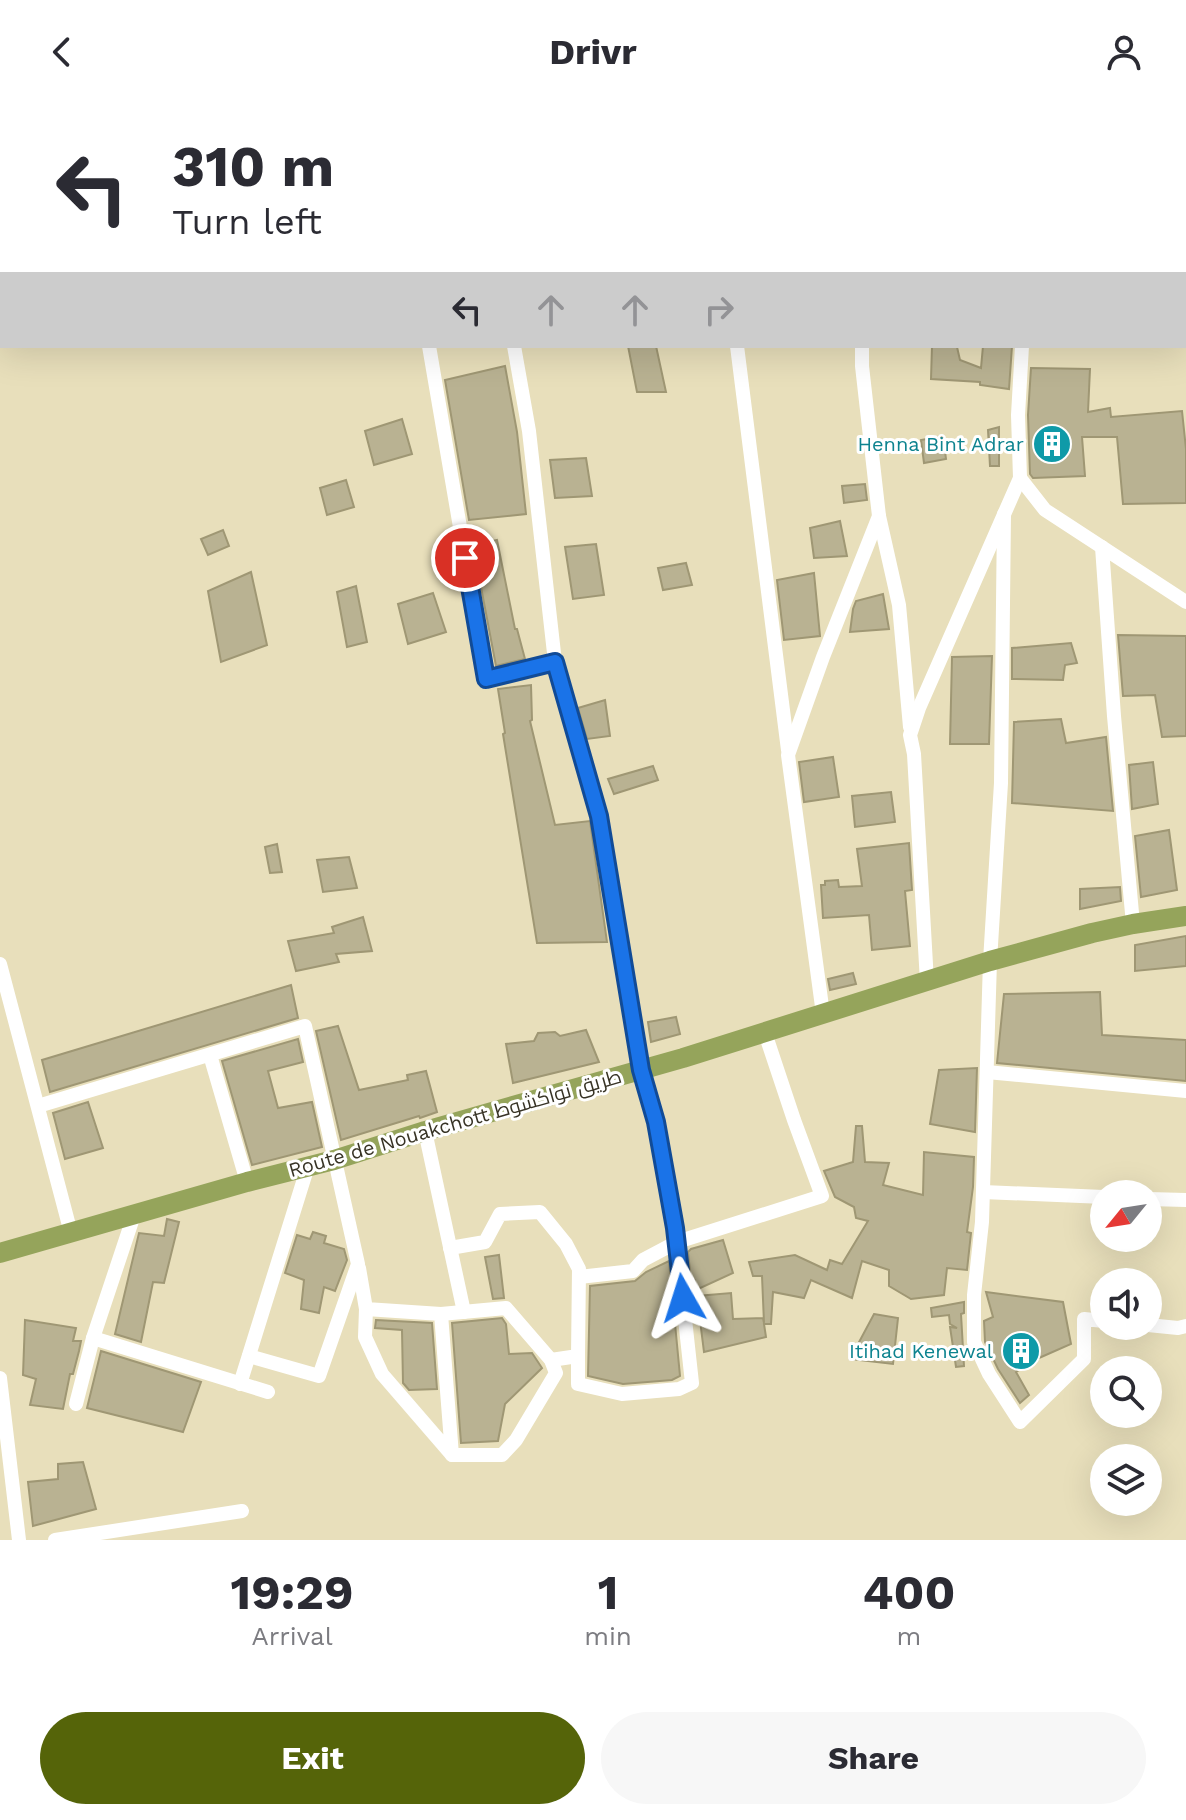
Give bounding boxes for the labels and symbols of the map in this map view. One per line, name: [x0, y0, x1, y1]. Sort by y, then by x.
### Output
building icon: Henna Bint Adrar: [1031, 423, 1073, 465]
place label: Henna Bint Adrar: [858, 432, 1024, 456]
pin: [431, 524, 499, 592]
street label: Route de Nouakchott طريق نواكشوط: [286, 1064, 624, 1183]
north arrow: [1090, 1180, 1162, 1252]
position arrow: [641, 1256, 725, 1340]
building icon: Itihad Kenewal: [1000, 1330, 1042, 1372]
place label: Itihad Kenewal: [849, 1339, 993, 1363]

